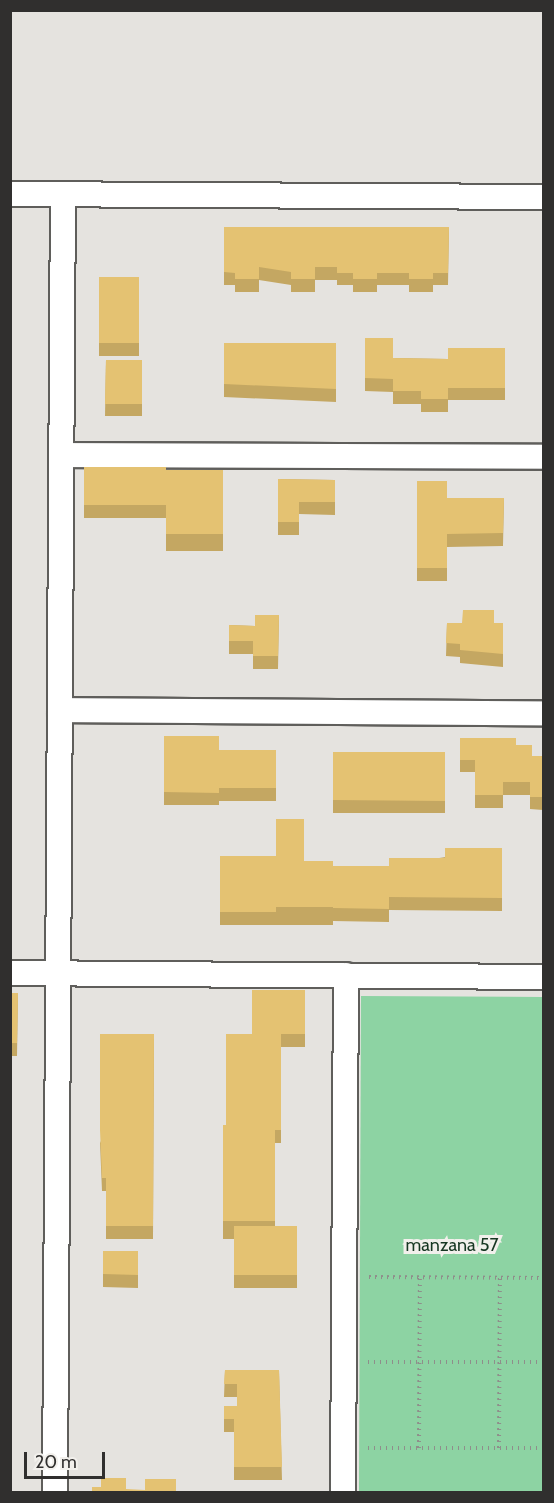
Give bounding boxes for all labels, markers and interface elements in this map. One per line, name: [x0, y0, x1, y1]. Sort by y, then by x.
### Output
park label: manzana 57: [405, 1234, 499, 1256]
scale bar: [27, 1440, 108, 1478]
text: 20 m: [35, 1451, 77, 1473]

